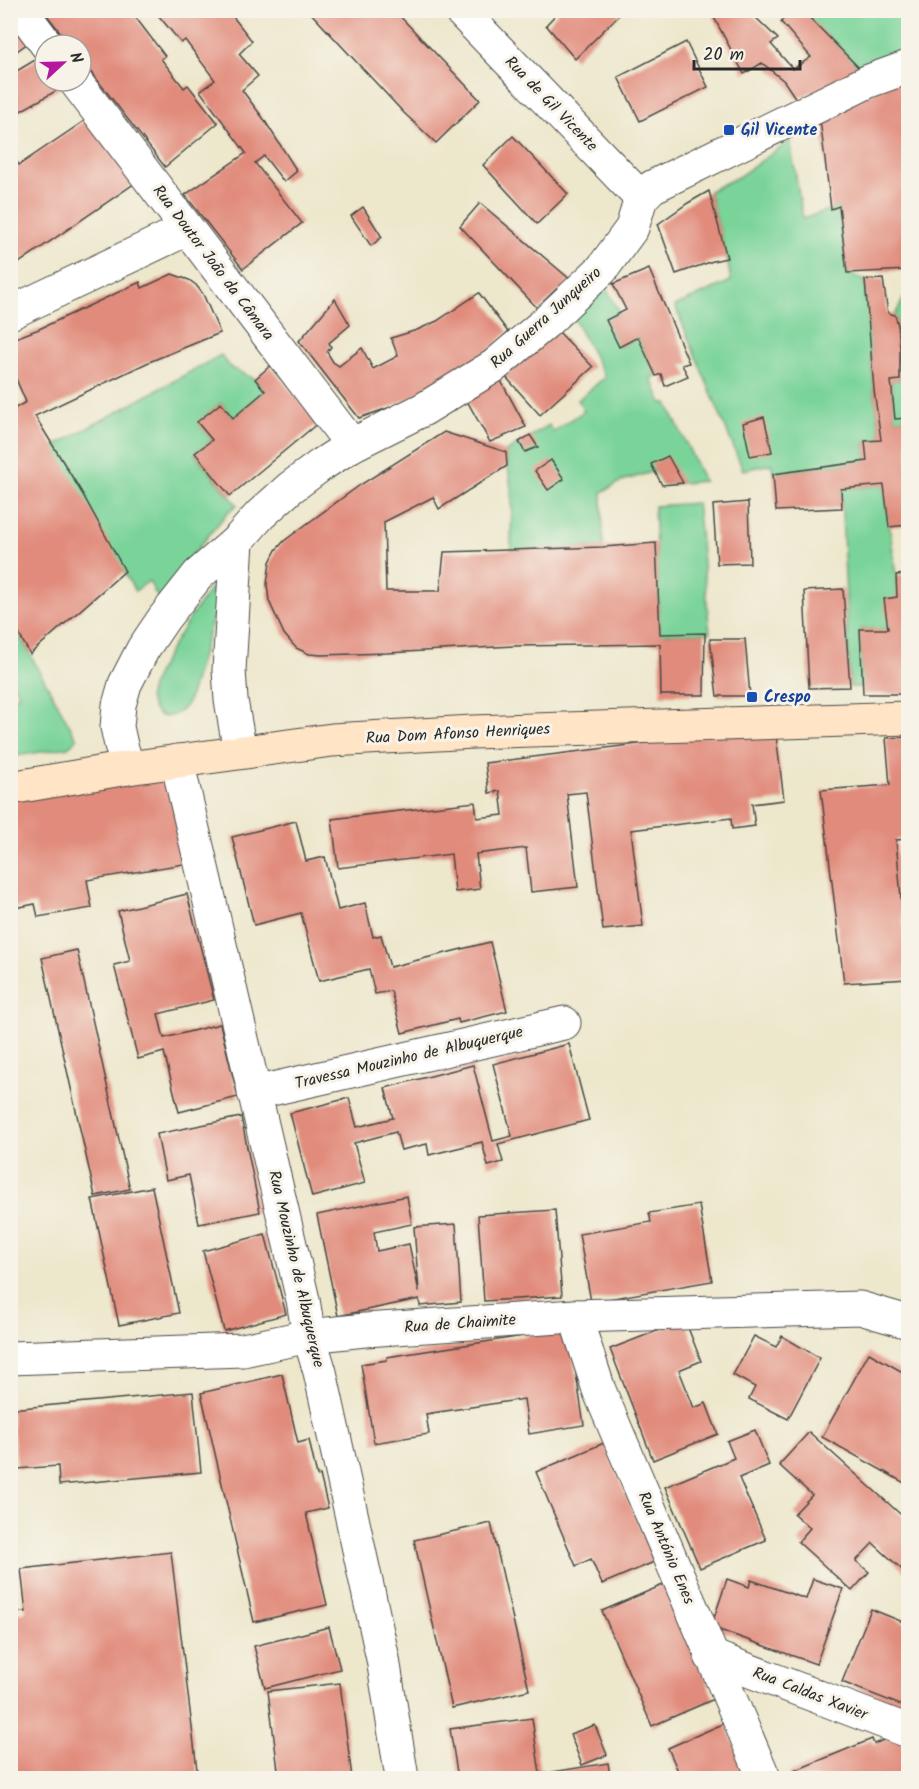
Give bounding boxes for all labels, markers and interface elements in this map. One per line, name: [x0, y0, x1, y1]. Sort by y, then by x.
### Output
north arrow: [33, 33, 93, 93]
scale bar: [694, 33, 800, 71]
text: 20 m: [703, 41, 744, 70]
text: N: [62, 49, 89, 67]
street label: Rua de Gil Vicente: [499, 50, 603, 158]
place label: Gil Vicente: [741, 118, 818, 143]
marker: Gil Vicente: [722, 123, 736, 137]
street label: Rua Doutor João da Câmara: [146, 180, 280, 346]
street label: Rua Guerra Junqueiro: [485, 261, 607, 375]
place label: Crespo: [764, 685, 811, 710]
marker: Crespo: [745, 690, 759, 704]
street label: Rua Dom Afonso Henriques: [365, 717, 551, 751]
street label: Travessa Mouzinho de Albuquerque: [292, 1020, 526, 1096]
street label: Rua Mouzinho de Albuquerque: [261, 1168, 331, 1370]
street label: Rua de Chaimite: [403, 1308, 517, 1340]
street label: Rua António Enes: [631, 1488, 701, 1609]
street label: Rua Caldas Xavier: [749, 1661, 873, 1728]

